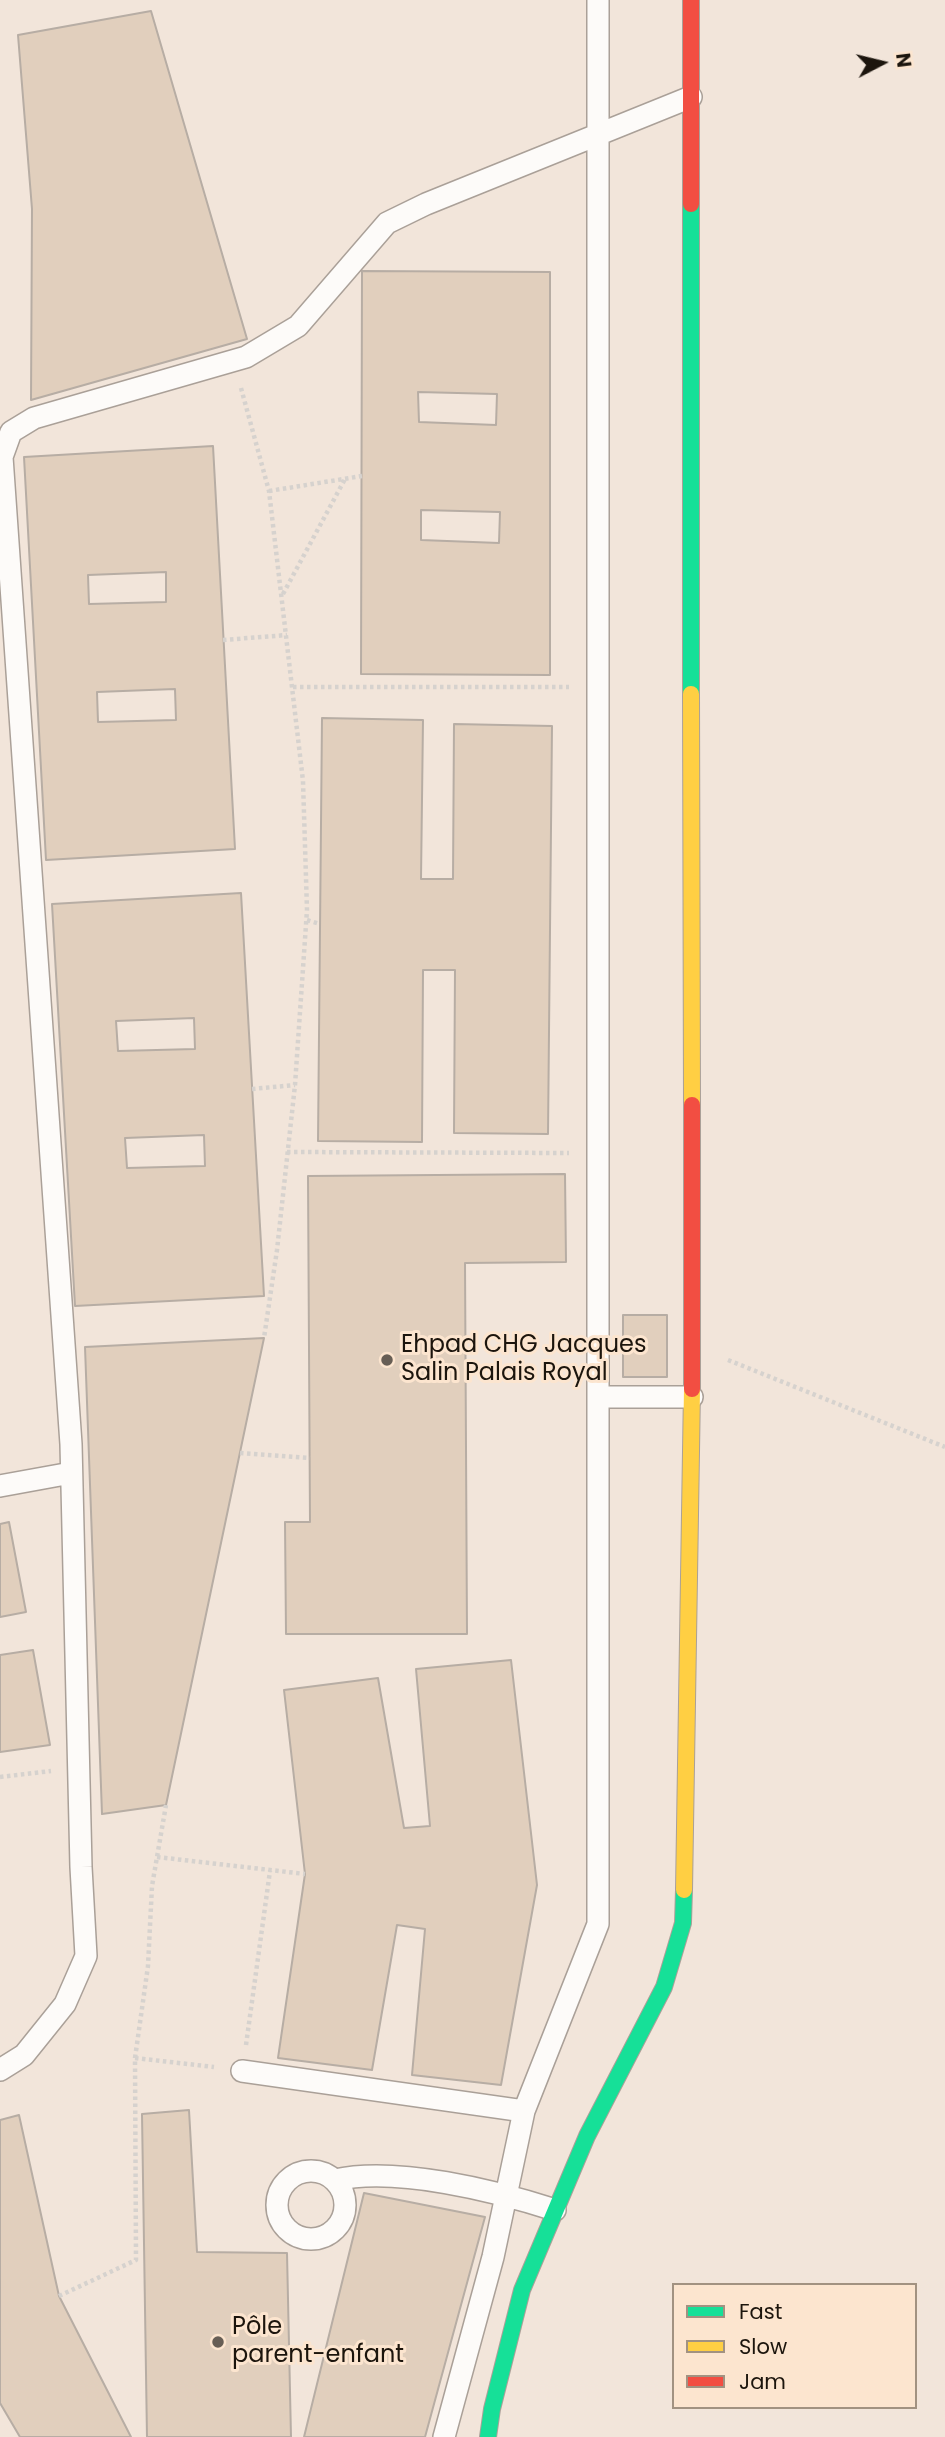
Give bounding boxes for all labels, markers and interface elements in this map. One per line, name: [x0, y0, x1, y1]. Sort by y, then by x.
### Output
north arrow: [847, 28, 917, 98]
text: N: [889, 52, 918, 69]
place label: Ehpad CHG Jacques Salin Palais Royal: [401, 1332, 646, 1388]
marker: Ehpad CHG Jacques Salin Palais Royal: [379, 1352, 395, 1368]
legend: [672, 2283, 917, 2409]
text: Fast: [739, 2297, 782, 2326]
place label: Pôle parent-enfant: [232, 2314, 404, 2370]
text: Slow: [739, 2332, 787, 2361]
marker: Pôle parent-enfant: [210, 2334, 226, 2350]
text: Jam: [739, 2367, 786, 2396]

